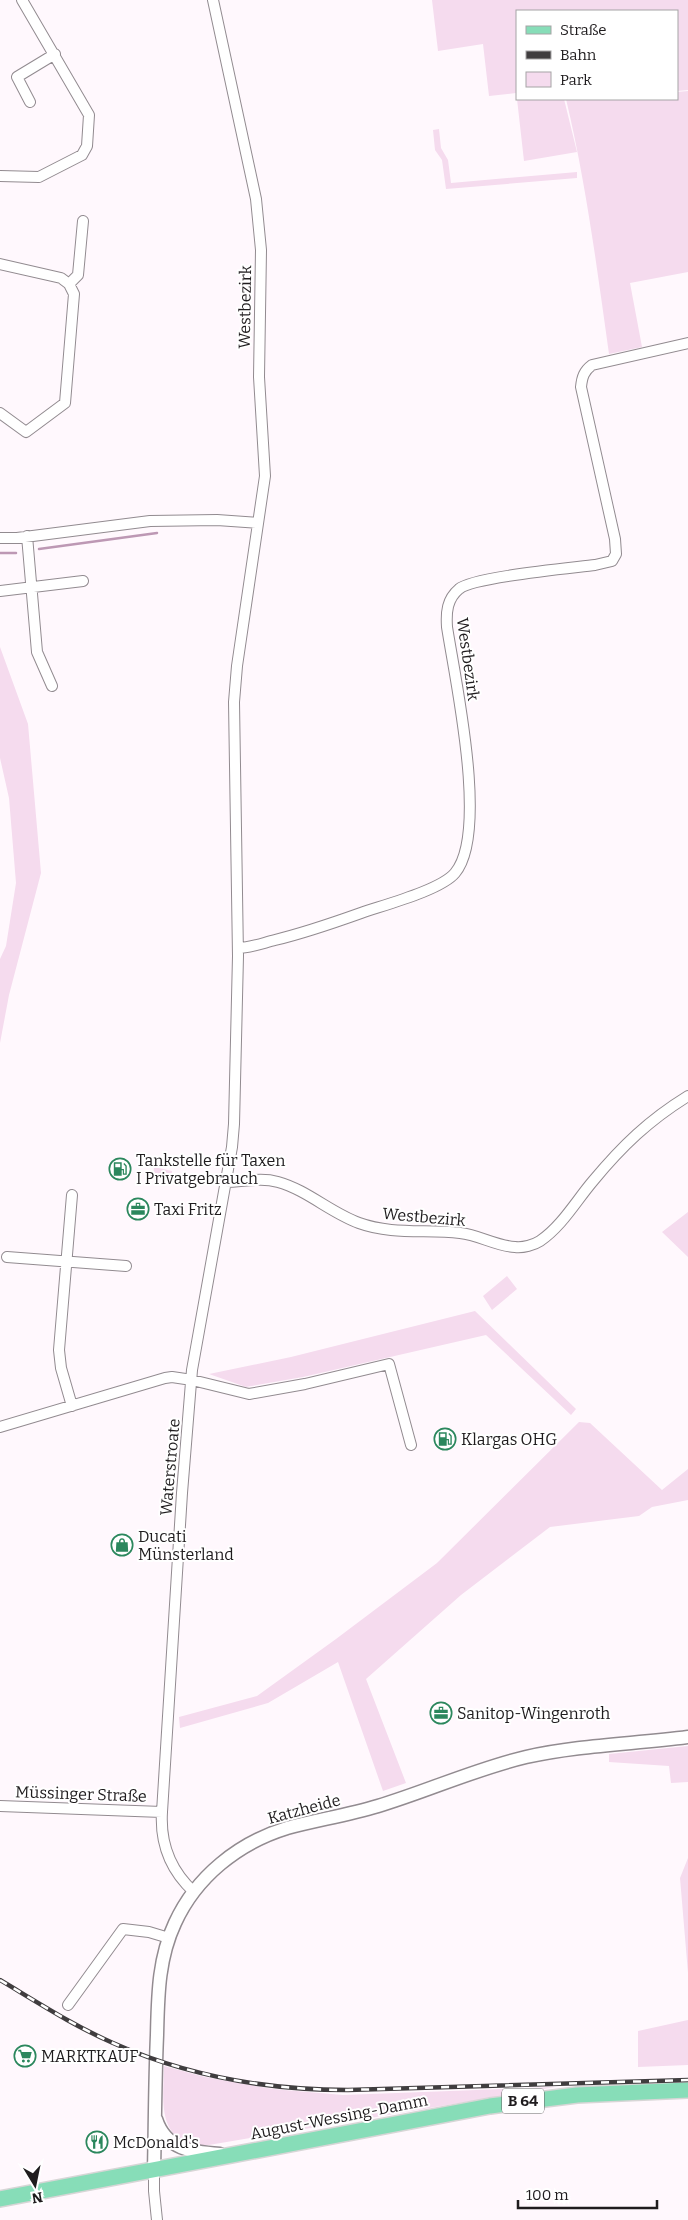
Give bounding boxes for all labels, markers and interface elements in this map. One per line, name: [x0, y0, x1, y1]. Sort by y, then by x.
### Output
legend: [516, 10, 678, 100]
text: Straße: [560, 21, 606, 39]
text: Bahn: [560, 46, 597, 64]
text: Park: [560, 71, 592, 89]
street label: Westbezirk: [235, 265, 255, 349]
street label: Westbezirk: [453, 616, 483, 702]
place label: Tankstelle für Taxen I Privatgebrauch: [136, 1151, 285, 1188]
fuel station icon: Tankstelle für Taxen I Privatgebrauch: [108, 1157, 132, 1181]
office icon: Taxi Fritz: [126, 1197, 150, 1221]
place label: Taxi Fritz: [154, 1200, 222, 1219]
street label: Westbezirk: [382, 1204, 466, 1230]
street label: Waterstroate: [156, 1418, 184, 1516]
fuel station icon: Klargas OHG: [433, 1427, 457, 1451]
place label: Klargas OHG: [461, 1430, 557, 1449]
place label: Ducati Münsterland: [138, 1527, 234, 1564]
shop icon: Ducati Münsterland: [110, 1533, 134, 1557]
office icon: Sanitop-Wingenroth: [429, 1701, 453, 1725]
place label: Sanitop-Wingenroth: [457, 1704, 610, 1723]
street label: Müssinger Straße: [15, 1782, 147, 1806]
street label: Katzheide: [266, 1790, 342, 1828]
supermarket icon: MARKTKAUF: [13, 2044, 37, 2068]
place label: MARKTKAUF: [41, 2047, 138, 2066]
road number: B 64: [502, 2088, 544, 2114]
street label: August-Wessing-Damm: [249, 2090, 429, 2144]
restaurant icon: McDonald's: [85, 2130, 109, 2154]
place label: McDonald's: [113, 2133, 199, 2152]
north arrow: [10, 2160, 60, 2210]
scale bar: [518, 2178, 657, 2210]
text: 100 m: [526, 2186, 569, 2204]
text: N: [30, 2188, 44, 2207]

